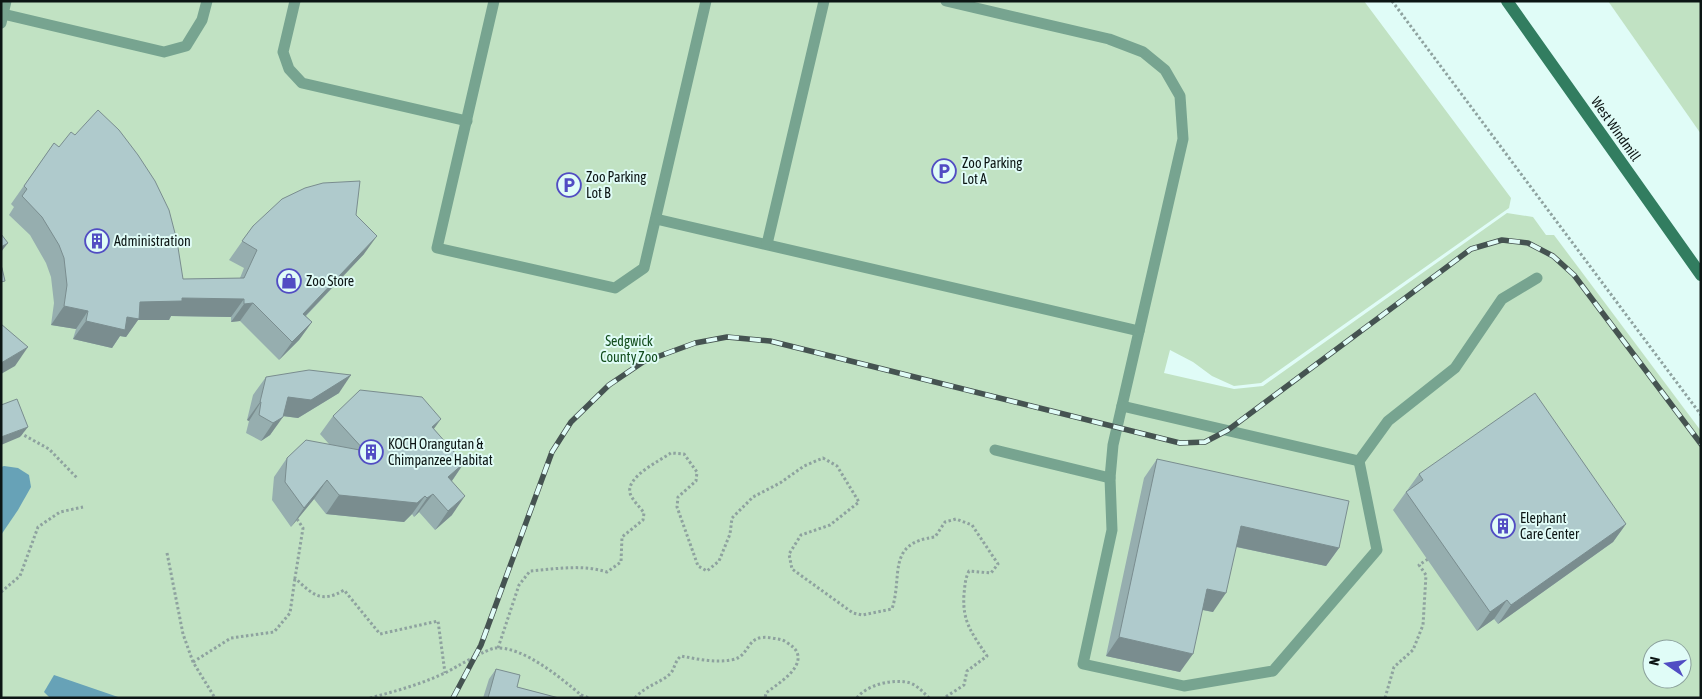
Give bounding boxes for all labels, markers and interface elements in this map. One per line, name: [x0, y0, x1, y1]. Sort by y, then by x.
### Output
street label: West Windmill: [1588, 94, 1644, 164]
place label: Zoo Parking Lot A: [962, 155, 1022, 187]
parking icon: Zoo Parking Lot A: [931, 158, 957, 184]
place label: Zoo Parking Lot B: [586, 169, 646, 201]
parking icon: Zoo Parking Lot B: [556, 172, 582, 198]
building icon: Administration: [84, 228, 110, 254]
place label: Administration: [114, 233, 191, 249]
shop icon: Zoo Store: [276, 268, 302, 294]
place label: Zoo Store: [306, 273, 354, 289]
park label: Sedgwick County Zoo: [600, 333, 658, 365]
place label: KOCH Orangutan & Chimpanzee Habitat: [388, 436, 493, 468]
building icon: KOCH Orangutan & Chimpanzee Habitat: [358, 439, 384, 465]
place label: Elephant Care Center: [1520, 510, 1580, 542]
building icon: Elephant Care Center: [1490, 513, 1516, 539]
north arrow: [1642, 639, 1692, 689]
text: N: [1646, 655, 1663, 667]

